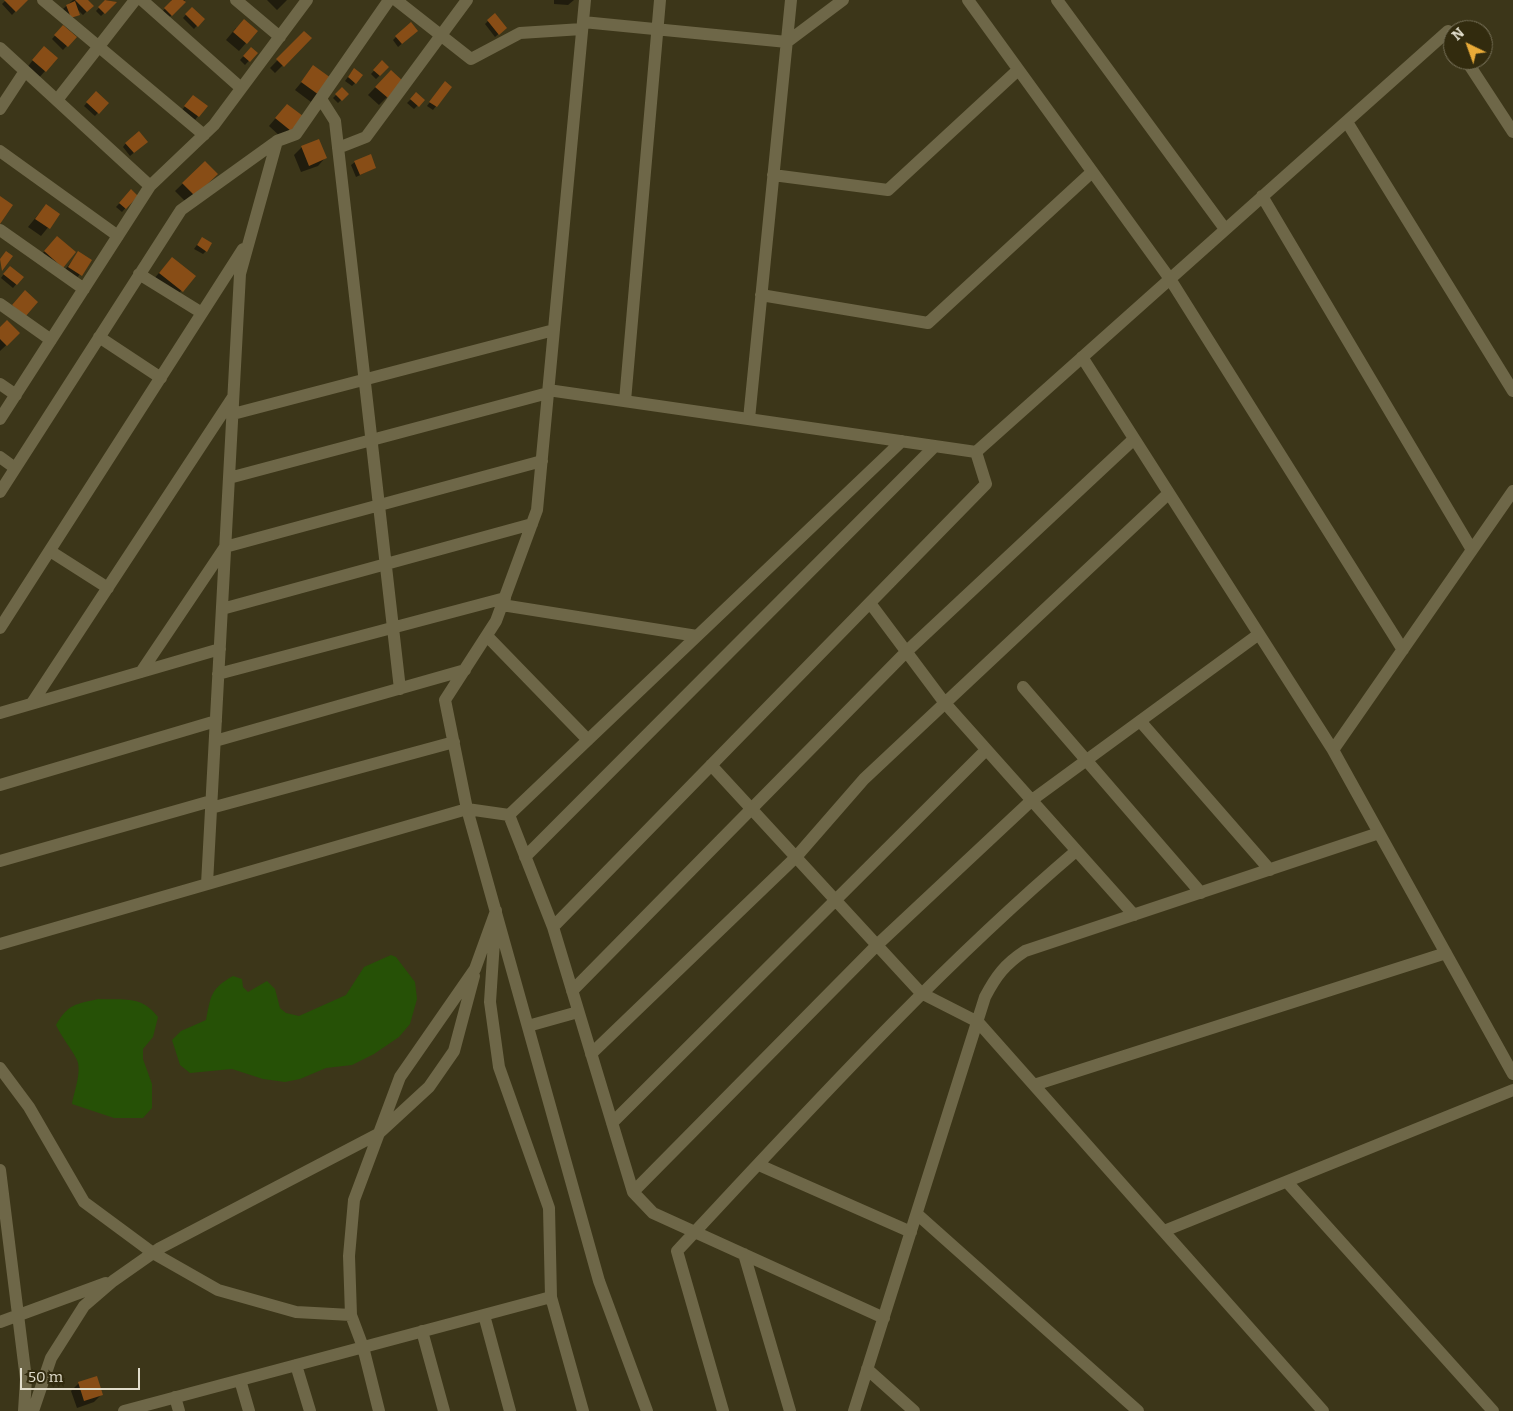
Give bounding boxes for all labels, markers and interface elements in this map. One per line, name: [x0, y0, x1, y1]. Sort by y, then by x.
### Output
north arrow: [1443, 20, 1493, 70]
text: N: [1449, 24, 1468, 44]
scale bar: [22, 1358, 142, 1390]
text: 50 m: [28, 1368, 63, 1386]

